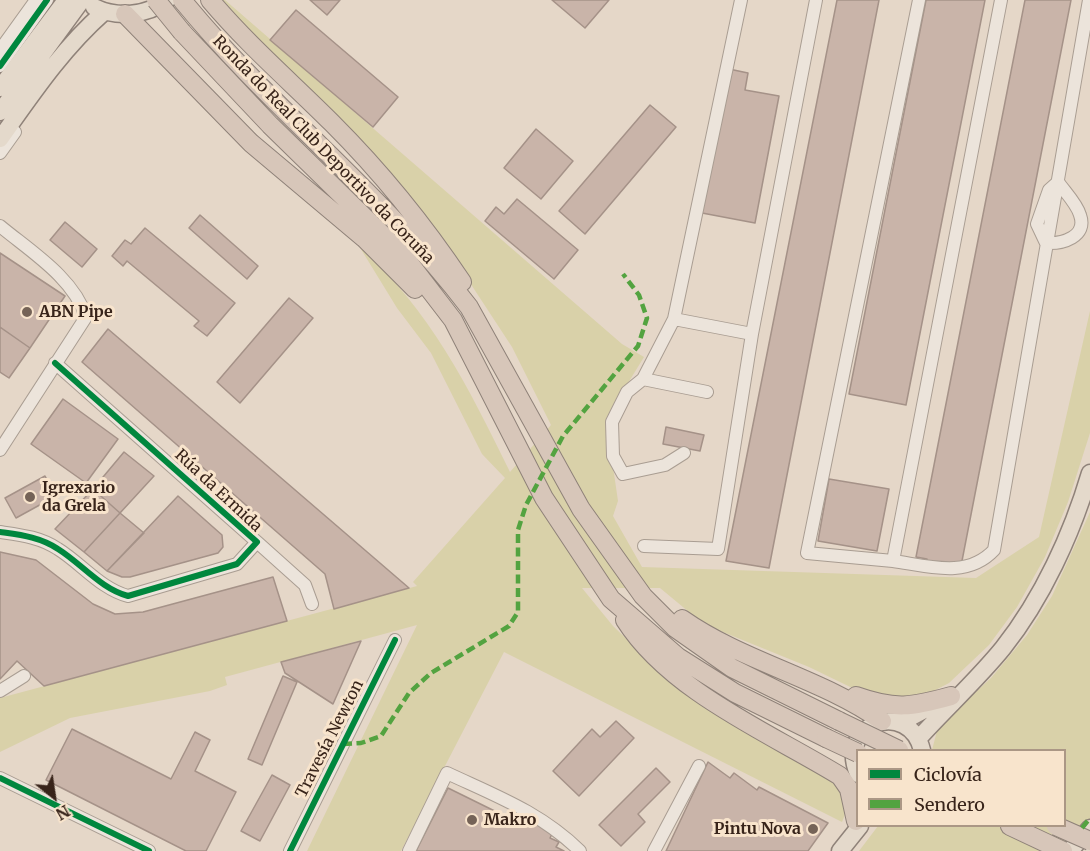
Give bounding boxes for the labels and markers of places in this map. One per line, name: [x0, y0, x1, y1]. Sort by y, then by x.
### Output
place label: ABN Pipe: [39, 302, 113, 322]
marker: ABN Pipe: [20, 305, 34, 319]
place label: Igrexario da Grela: [42, 478, 115, 516]
marker: Igrexario da Grela: [23, 490, 37, 504]
place label: Makro: [484, 810, 536, 830]
marker: Makro: [465, 813, 479, 827]
place label: Pintu Nova: [714, 819, 801, 839]
marker: Pintu Nova: [806, 822, 820, 836]

